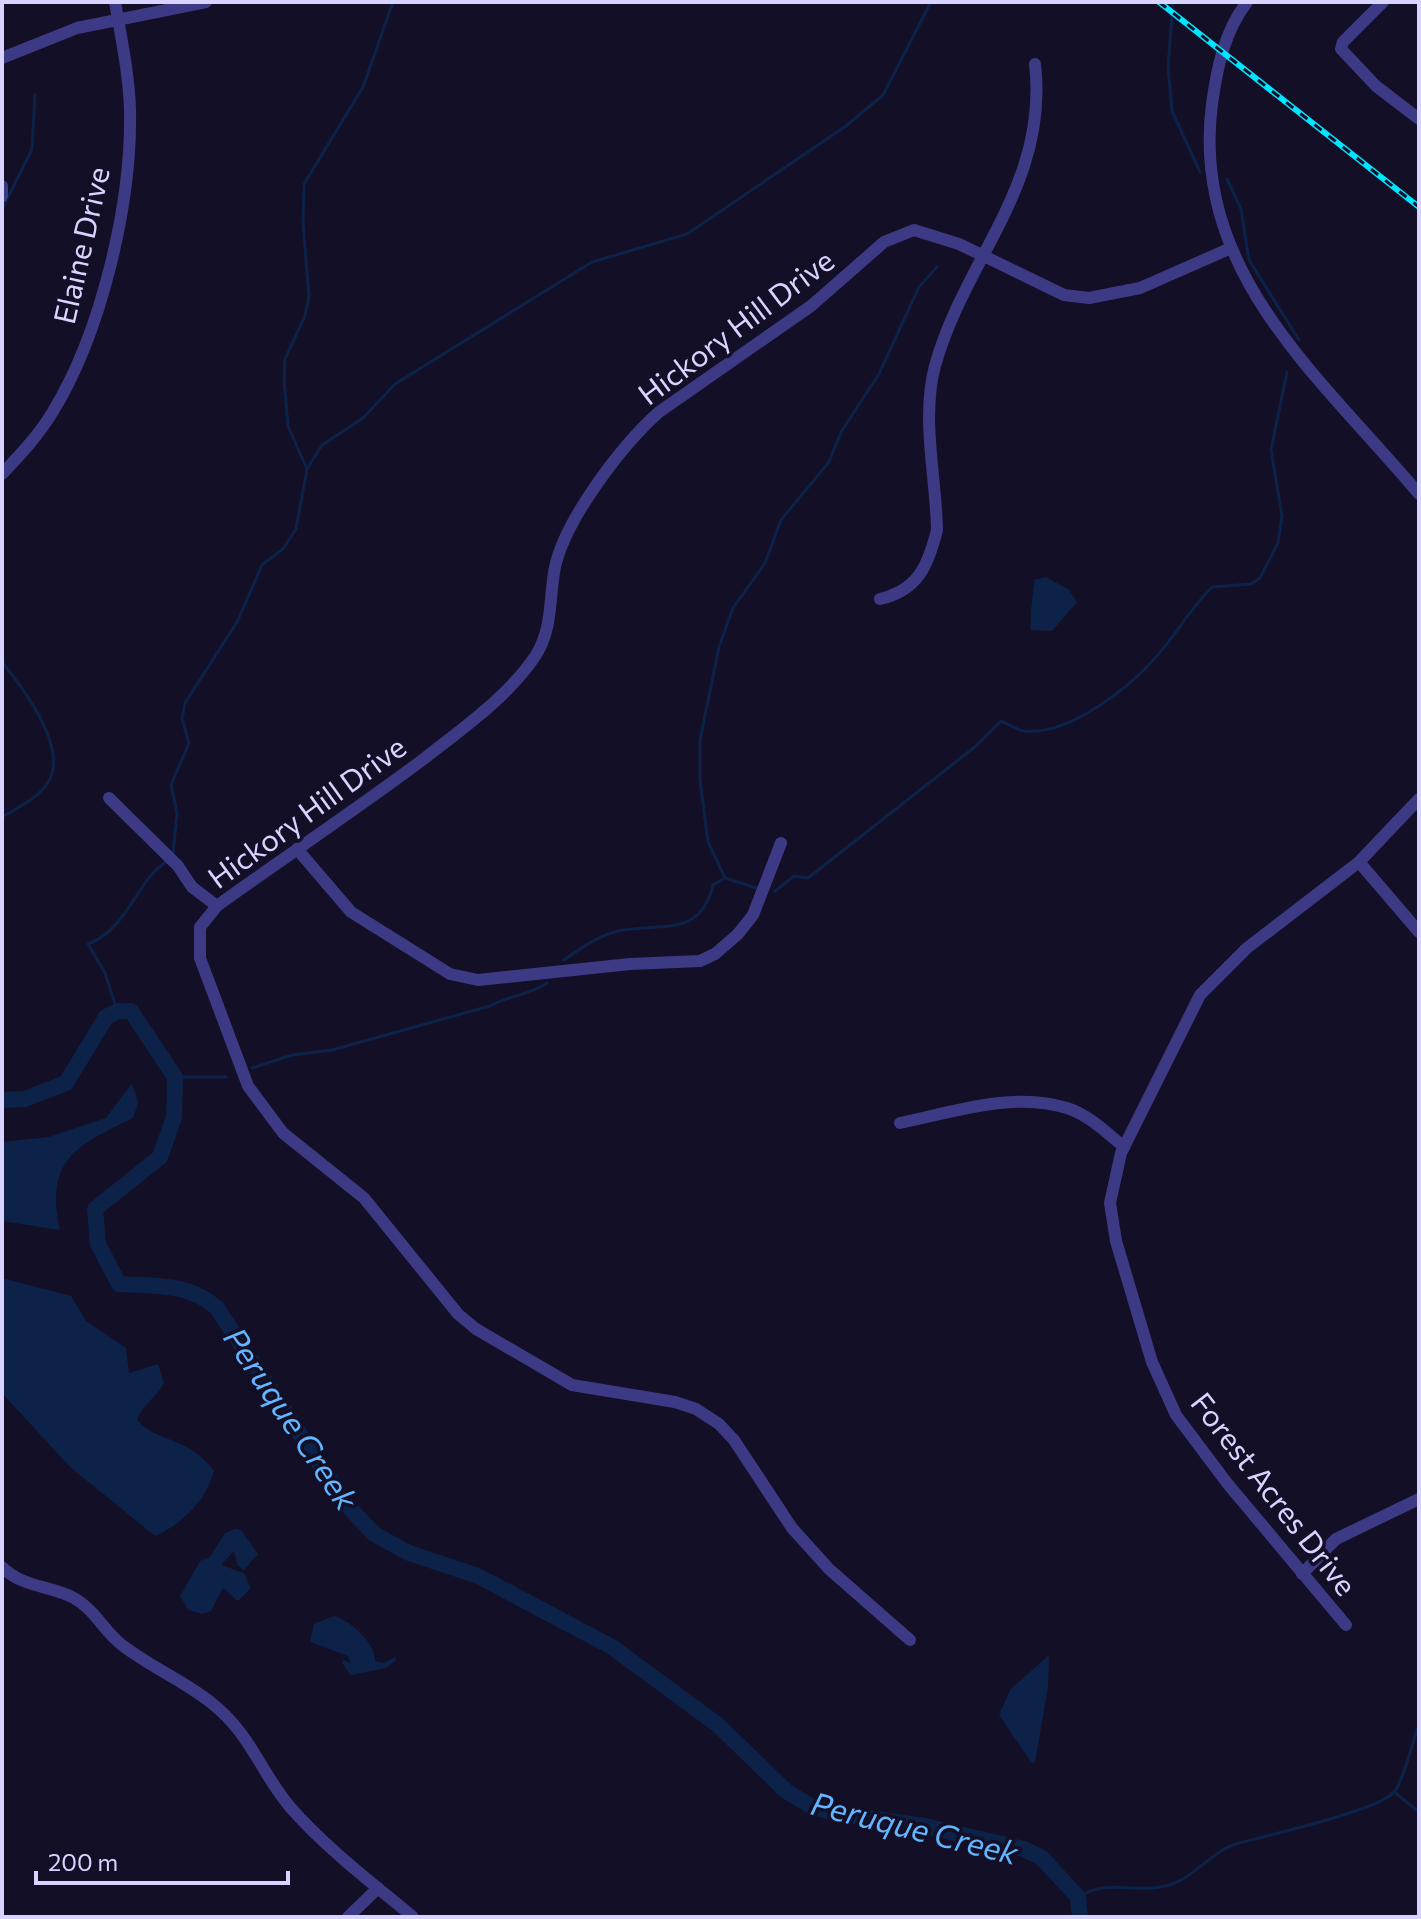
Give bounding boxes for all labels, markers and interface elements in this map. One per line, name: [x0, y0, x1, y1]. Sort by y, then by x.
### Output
street label: Elaine Drive: [44, 163, 116, 327]
street label: Hickory Hill Drive: [630, 240, 840, 412]
street label: Hickory Hill Drive: [200, 727, 412, 895]
water label: Peruque Creek: [216, 1319, 368, 1518]
street label: Forest Acres Drive: [1184, 1384, 1366, 1602]
water label: Peruque Creek: [807, 1782, 1023, 1872]
scale bar: [36, 1835, 288, 1885]
text: 200 m: [48, 1847, 118, 1876]

